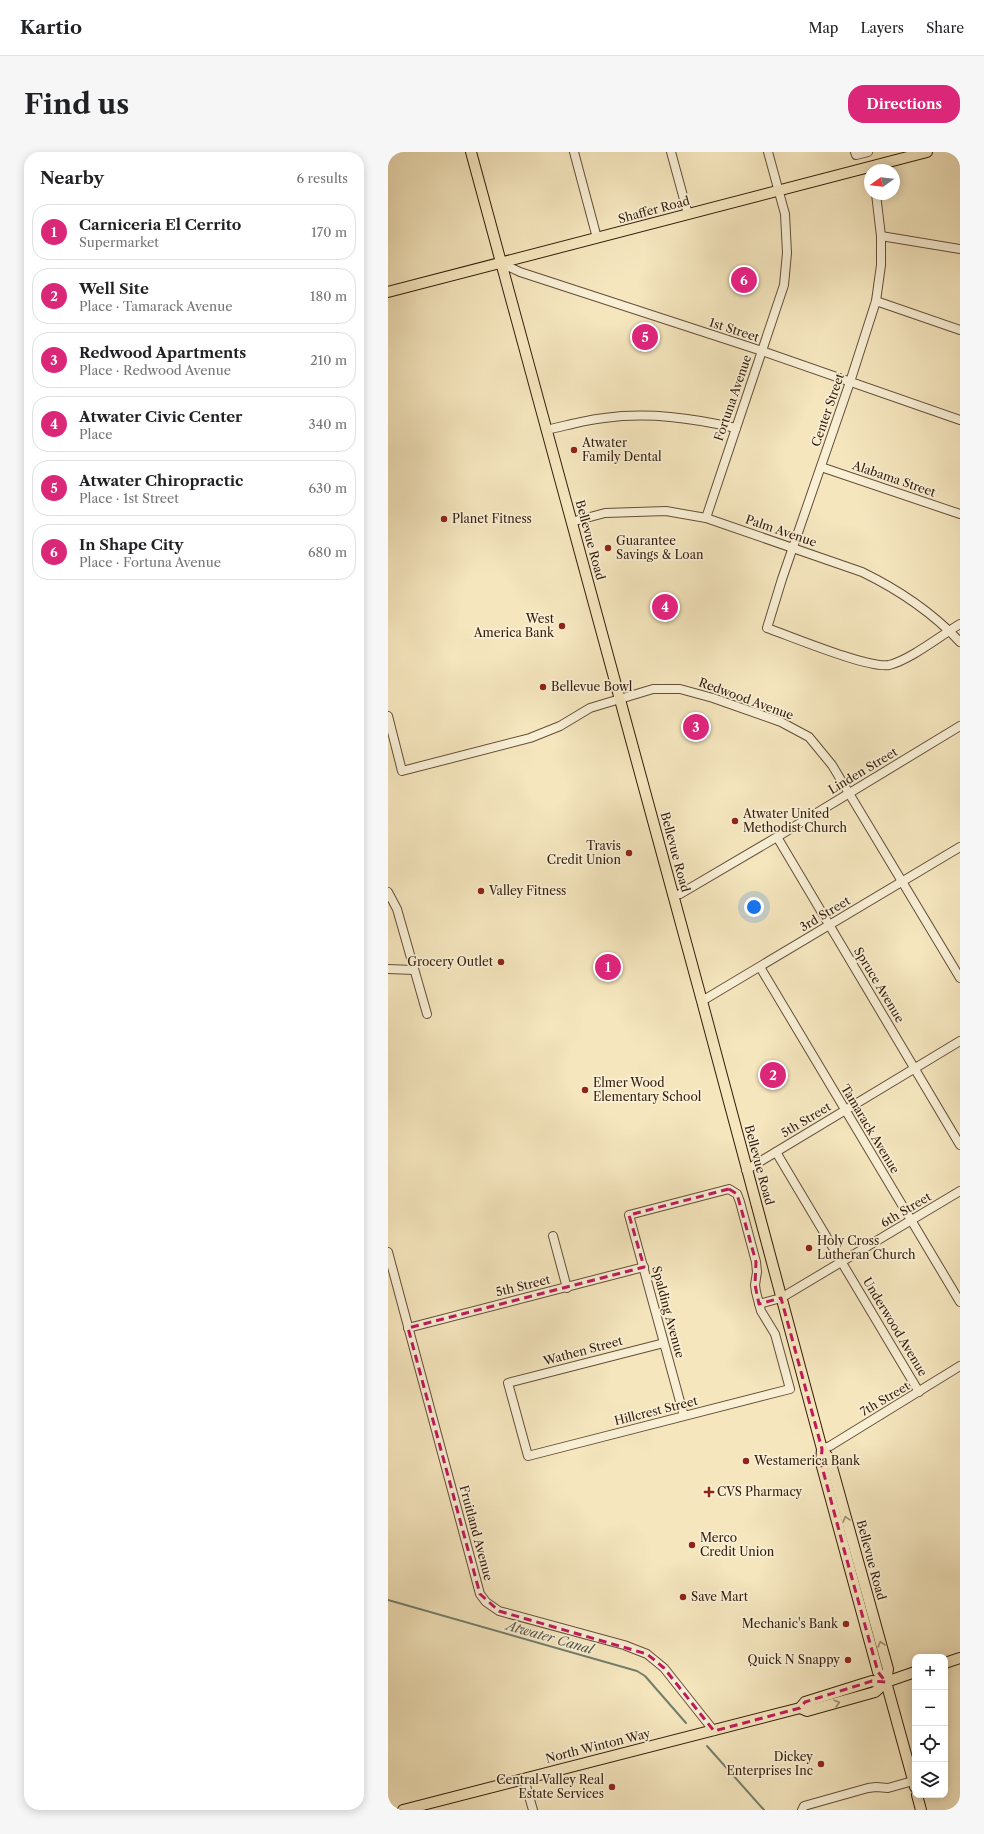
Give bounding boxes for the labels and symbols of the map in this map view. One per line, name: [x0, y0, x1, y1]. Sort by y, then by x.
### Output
north arrow: [864, 164, 900, 200]
street label: Shaffer Road: [616, 193, 692, 226]
pin: 6: [731, 265, 757, 295]
street label: 1st Street: [707, 314, 762, 345]
pin: 5: [632, 322, 658, 352]
street label: Fortuna Avenue: [711, 352, 754, 443]
street label: Center Street: [808, 371, 847, 448]
place label: Atwater Family Dental: [581, 435, 662, 464]
marker: Atwater Family Dental: [569, 445, 579, 455]
street label: Alabama Street: [850, 457, 938, 500]
street label: Bellevue Road: [573, 498, 609, 582]
place label: Planet Fitness: [452, 511, 532, 526]
street label: Palm Avenue: [744, 511, 819, 550]
marker: Planet Fitness: [439, 514, 449, 524]
place label: Guarantee Savings & Loan: [616, 533, 704, 562]
marker: Guarantee Savings & Loan: [603, 543, 613, 553]
pin: 4: [652, 592, 678, 622]
place label: West America Bank: [473, 611, 555, 640]
marker: West America Bank: [557, 621, 567, 631]
street label: Redwood Avenue: [697, 674, 796, 723]
place label: Bellevue Bowl: [551, 679, 633, 694]
marker: Bellevue Bowl: [538, 682, 548, 692]
pin: 3: [683, 712, 709, 742]
street label: Linden Street: [826, 744, 901, 797]
place label: Atwater United Methodist Church: [742, 806, 848, 835]
street label: Bellevue Road: [658, 810, 694, 894]
marker: Atwater United Methodist Church: [730, 816, 740, 826]
place label: Travis Credit Union: [547, 838, 621, 867]
marker: Travis Credit Union: [624, 848, 634, 858]
place label: Valley Fitness: [488, 883, 566, 898]
marker: Valley Fitness: [476, 886, 486, 896]
street label: 3rd Street: [797, 892, 853, 934]
your location: [744, 897, 764, 917]
street label: Spruce Avenue: [851, 944, 908, 1025]
pin: 1: [595, 952, 621, 982]
place label: Grocery Outlet: [407, 954, 494, 969]
marker: Grocery Outlet: [496, 957, 506, 967]
pin: 2: [760, 1060, 786, 1090]
place label: Elmer Wood Elementary School: [593, 1075, 702, 1104]
street label: Tamarack Avenue: [838, 1081, 903, 1176]
marker: Elmer Wood Elementary School: [580, 1085, 590, 1095]
street label: 5th Street: [778, 1098, 834, 1140]
street label: Bellevue Road: [742, 1123, 778, 1207]
street label: 6th Street: [878, 1188, 934, 1230]
place label: Holy Cross Lutheran Church: [817, 1233, 916, 1262]
marker: Holy Cross Lutheran Church: [804, 1243, 814, 1253]
street label: Spalding Avenue: [649, 1264, 688, 1360]
street label: 5th Street: [494, 1271, 552, 1300]
street label: Underwood Avenue: [860, 1275, 931, 1379]
street label: Wathen Street: [541, 1333, 625, 1369]
street label: 7th Street: [857, 1378, 913, 1419]
street label: Hillcrest Street: [613, 1393, 700, 1428]
place label: Westamerica Bank: [753, 1453, 861, 1468]
marker: Westamerica Bank: [741, 1456, 751, 1466]
street label: Fruitland Avenue: [457, 1484, 497, 1583]
place label: CVS Pharmacy: [717, 1484, 803, 1499]
marker: CVS Pharmacy: [704, 1487, 714, 1497]
one-way arrow: [842, 1515, 851, 1522]
street label: Bellevue Road: [854, 1518, 890, 1602]
place label: Merco Credit Union: [700, 1530, 775, 1559]
marker: Merco Credit Union: [687, 1540, 697, 1550]
place label: Save Mart: [691, 1589, 749, 1604]
marker: Save Mart: [678, 1592, 688, 1602]
water label: Atwater Canal: [503, 1616, 597, 1658]
place label: Mechanic's Bank: [742, 1616, 839, 1631]
marker: Mechanic's Bank: [841, 1619, 851, 1629]
one-way arrow: [877, 1641, 886, 1648]
place label: Quick N Snappy: [747, 1652, 840, 1667]
marker: Quick N Snappy: [843, 1655, 853, 1665]
one-way arrow: [833, 1699, 840, 1708]
street label: North Winton Way: [544, 1725, 652, 1766]
place label: Dickey Enterprises Inc: [726, 1749, 813, 1778]
marker: Dickey Enterprises Inc: [816, 1759, 826, 1769]
place label: Central Valley Real Estate Services: [496, 1772, 604, 1801]
marker: Central Valley Real Estate Services: [607, 1782, 617, 1792]

